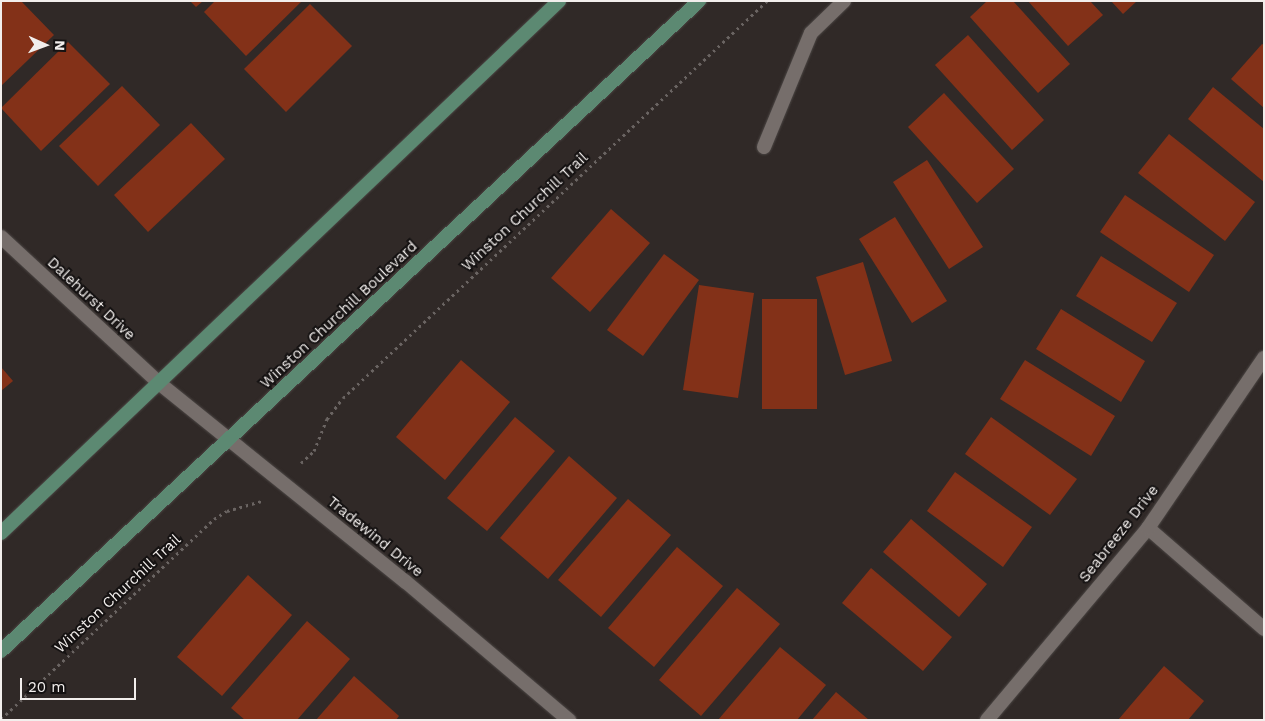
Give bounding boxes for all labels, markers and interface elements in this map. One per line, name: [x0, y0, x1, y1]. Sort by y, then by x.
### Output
north arrow: [20, 20, 70, 70]
text: N: [52, 40, 68, 51]
street label: Winston Churchill Trail: [458, 148, 592, 276]
street label: Winston Churchill Boulevard: [257, 237, 421, 393]
street label: Dalehurst Drive: [43, 254, 139, 344]
street label: Seabreeze Drive: [1075, 482, 1163, 586]
street label: Tradewind Drive: [324, 493, 426, 581]
street label: Winston Churchill Trail: [51, 530, 185, 658]
scale bar: [22, 668, 139, 700]
text: 20 m: [28, 678, 66, 696]

